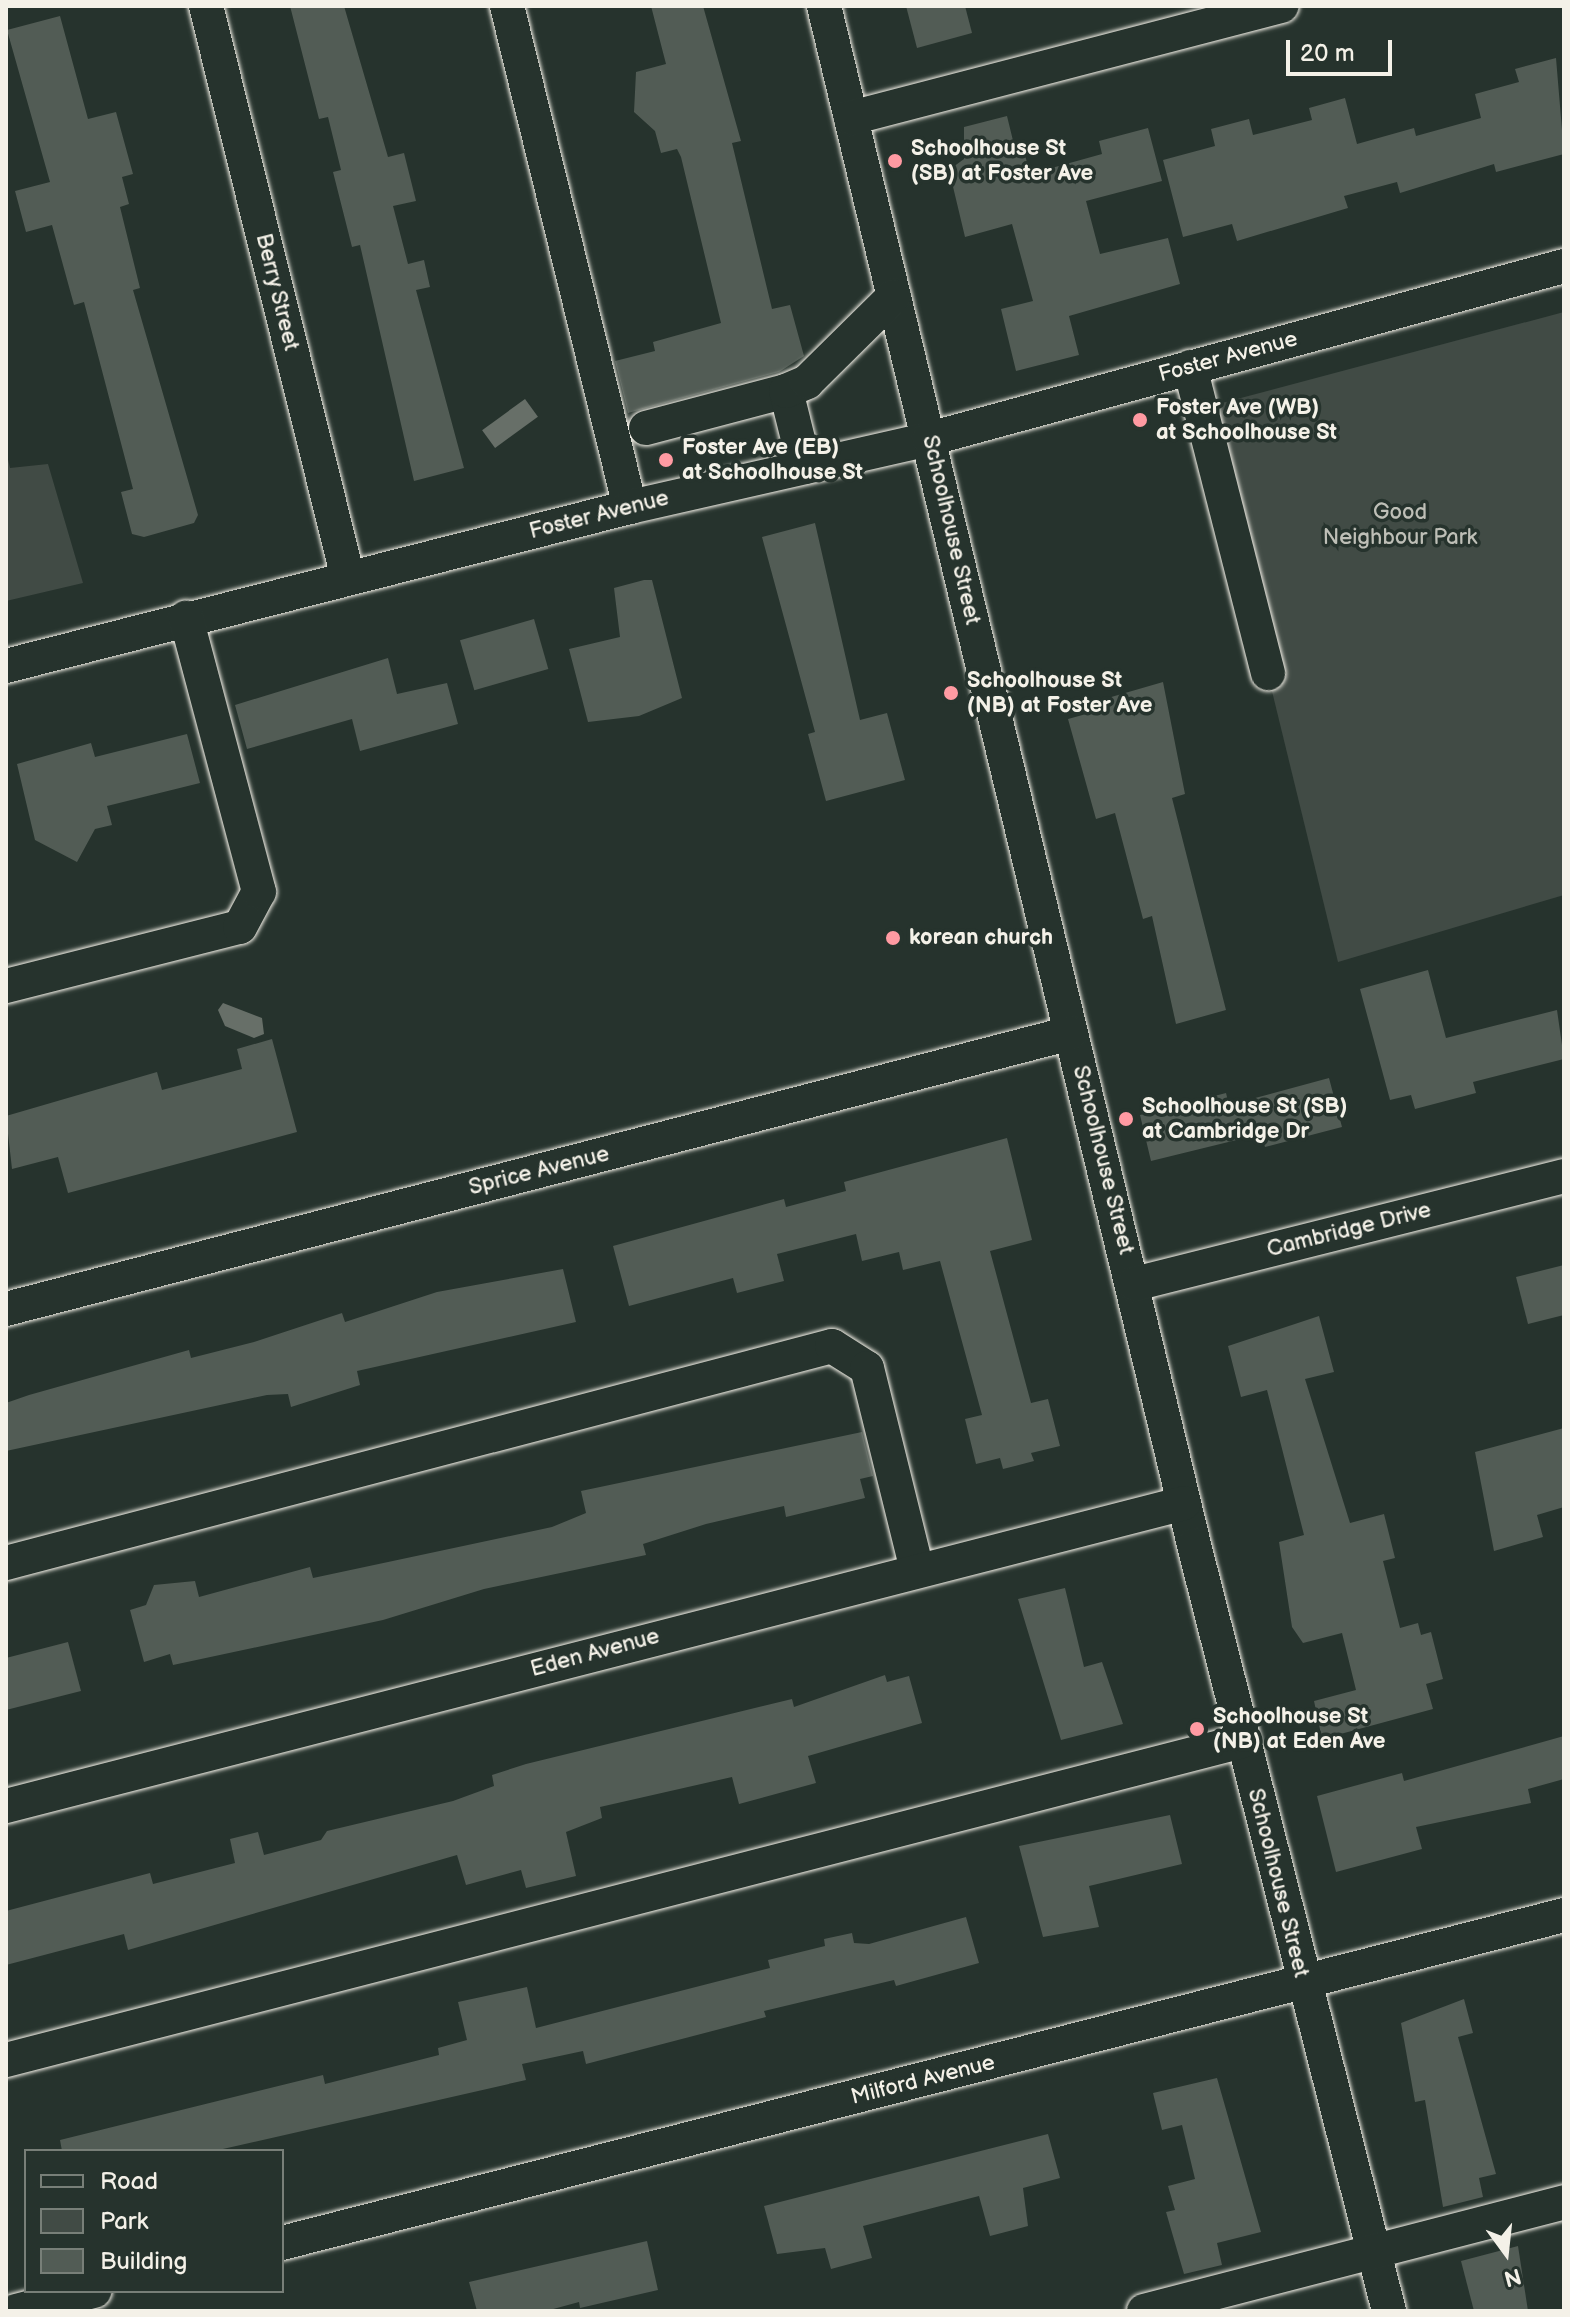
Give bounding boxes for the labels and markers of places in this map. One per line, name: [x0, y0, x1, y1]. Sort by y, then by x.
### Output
place label: Schoolhouse St (SB) at Foster Ave: [911, 135, 1093, 186]
marker: Schoolhouse St (SB) at Foster Ave: [886, 152, 904, 170]
place label: Foster Ave (WB) at Schoolhouse St: [1156, 394, 1337, 446]
marker: Foster Ave (WB) at Schoolhouse St: [1131, 411, 1149, 429]
place label: Foster Ave (EB) at Schoolhouse St: [682, 434, 863, 486]
marker: Foster Ave (EB) at Schoolhouse St: [657, 451, 675, 469]
place label: Schoolhouse St (NB) at Foster Ave: [967, 667, 1152, 718]
marker: Schoolhouse St (NB) at Foster Ave: [942, 684, 960, 702]
place label: korean church: [909, 925, 1053, 951]
marker: korean church: [884, 929, 902, 947]
place label: Schoolhouse St (SB) at Cambridge Dr: [1142, 1093, 1347, 1144]
marker: Schoolhouse St (SB) at Cambridge Dr: [1117, 1110, 1135, 1128]
place label: Schoolhouse St (NB) at Eden Ave: [1213, 1703, 1385, 1754]
marker: Schoolhouse St (NB) at Eden Ave: [1188, 1720, 1206, 1738]

